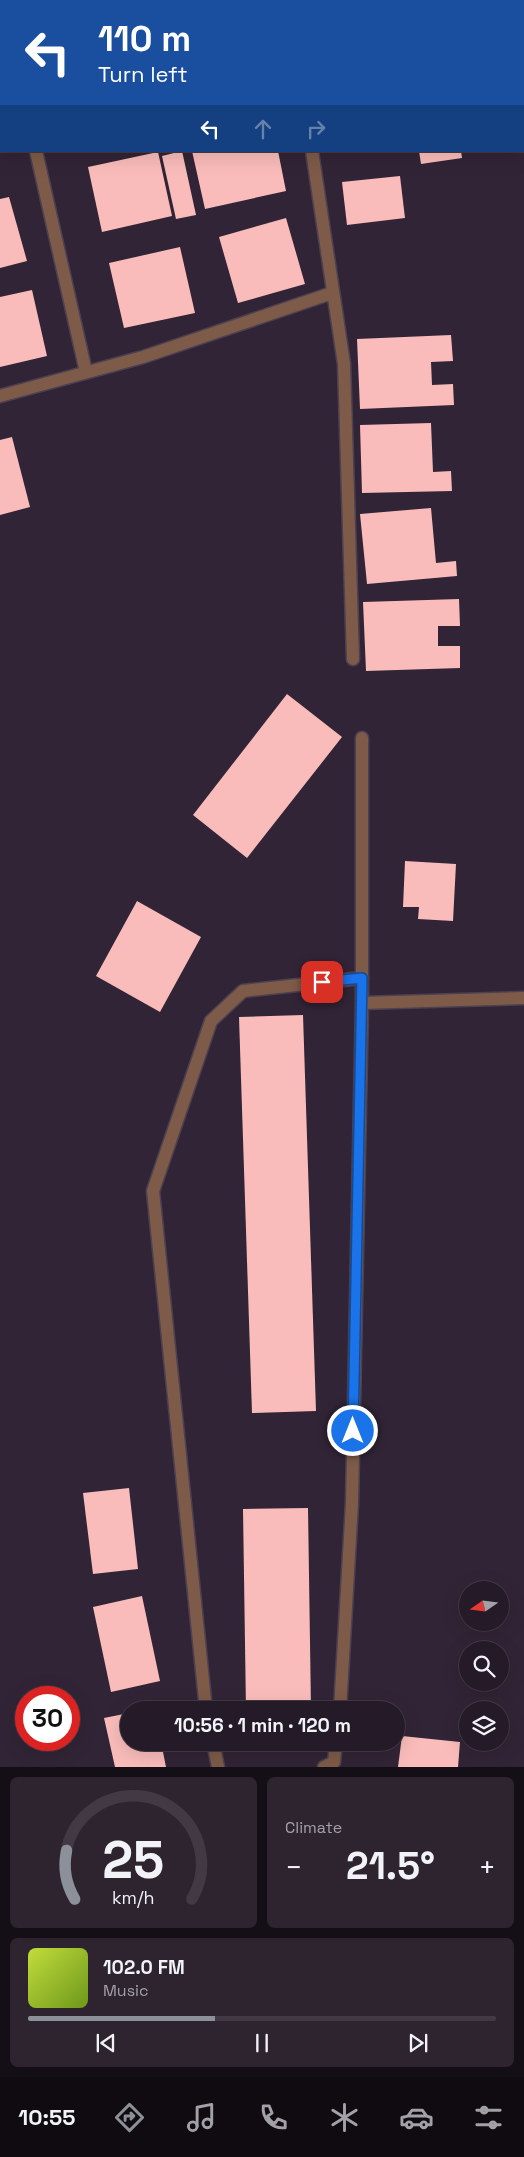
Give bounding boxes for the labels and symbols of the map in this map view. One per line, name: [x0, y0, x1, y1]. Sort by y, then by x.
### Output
pin: [301, 961, 343, 1003]
position arrow: [326, 1404, 378, 1456]
north arrow: [459, 1581, 509, 1631]
speed limit sign: 30: [15, 1686, 80, 1751]

